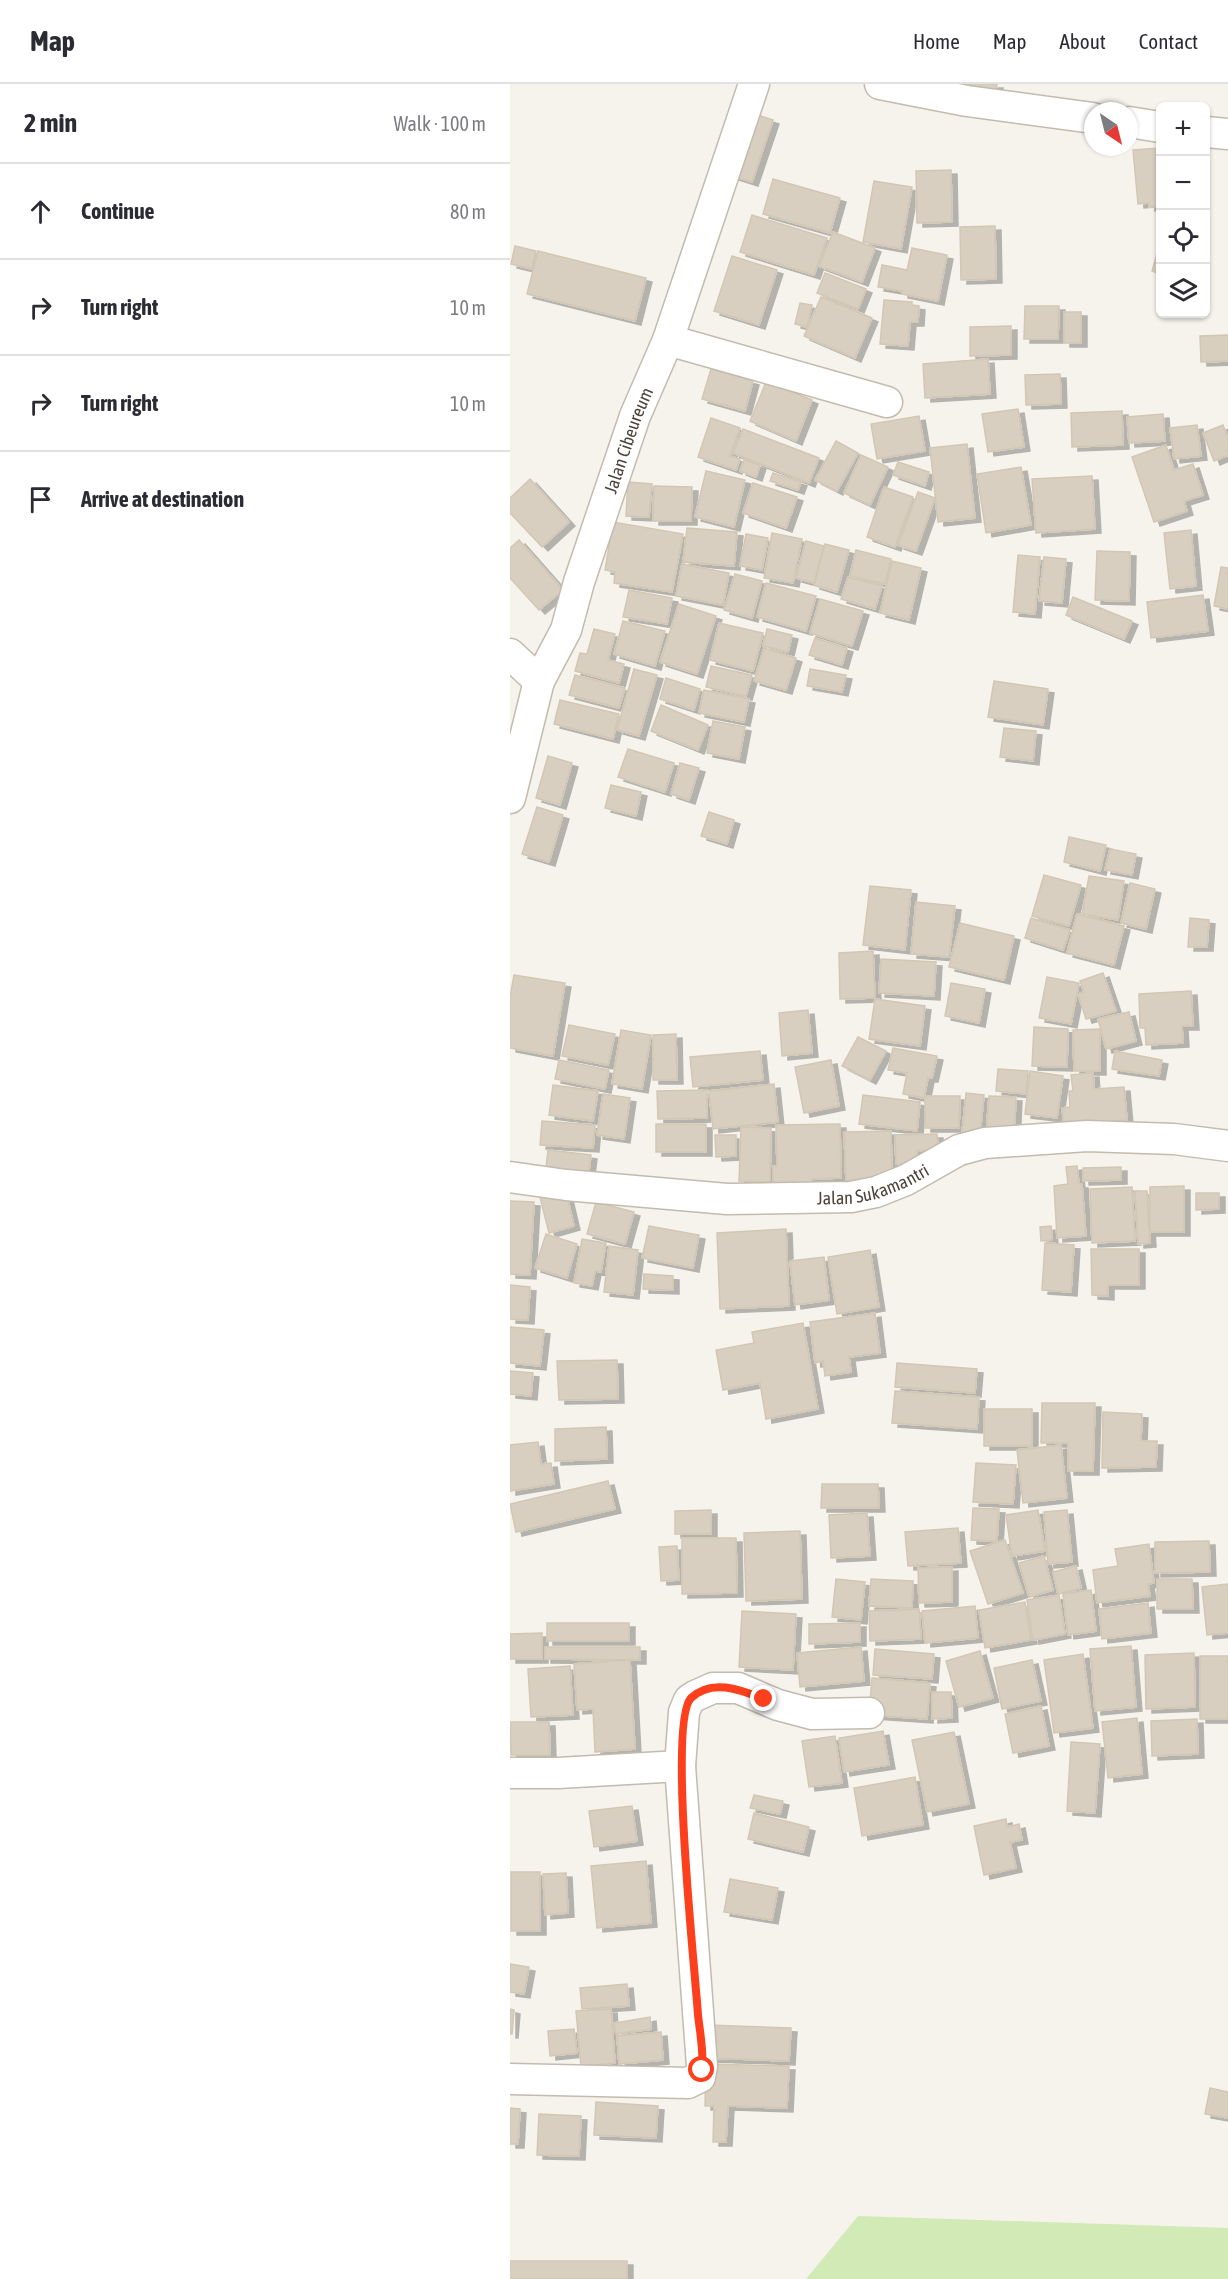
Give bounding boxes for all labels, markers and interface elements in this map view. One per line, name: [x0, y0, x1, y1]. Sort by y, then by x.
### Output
text: Map: [30, 25, 75, 57]
text: Home: [913, 29, 960, 53]
text: Map: [993, 29, 1027, 53]
text: About: [1060, 29, 1106, 53]
text: Contact: [1139, 29, 1198, 53]
north arrow: [1084, 102, 1138, 156]
map controls: [1156, 102, 1210, 318]
button: +: [1156, 102, 1210, 156]
text: 2 min: [24, 108, 77, 138]
text: Walk · 100 m: [394, 112, 486, 135]
button: −: [1156, 156, 1210, 210]
icon: ahead: [24, 195, 57, 228]
text: Continue: [81, 198, 155, 224]
text: 80 m: [450, 200, 486, 223]
button: locate: [1156, 210, 1210, 264]
button: layers: [1156, 264, 1210, 318]
icon: right: [24, 291, 57, 324]
text: Turn right: [81, 294, 158, 320]
text: 10 m: [450, 296, 486, 319]
street label: Jalan Cibeureum: [599, 384, 657, 496]
icon: right: [24, 387, 57, 420]
text: Turn right: [81, 390, 158, 416]
text: 10 m: [450, 392, 486, 415]
icon: arrive: [24, 483, 57, 516]
text: Arrive at destination: [81, 486, 244, 512]
street label: Jalan Sukamantri: [817, 1159, 932, 1208]
route end: [750, 1685, 776, 1711]
route start: [688, 2056, 714, 2082]

